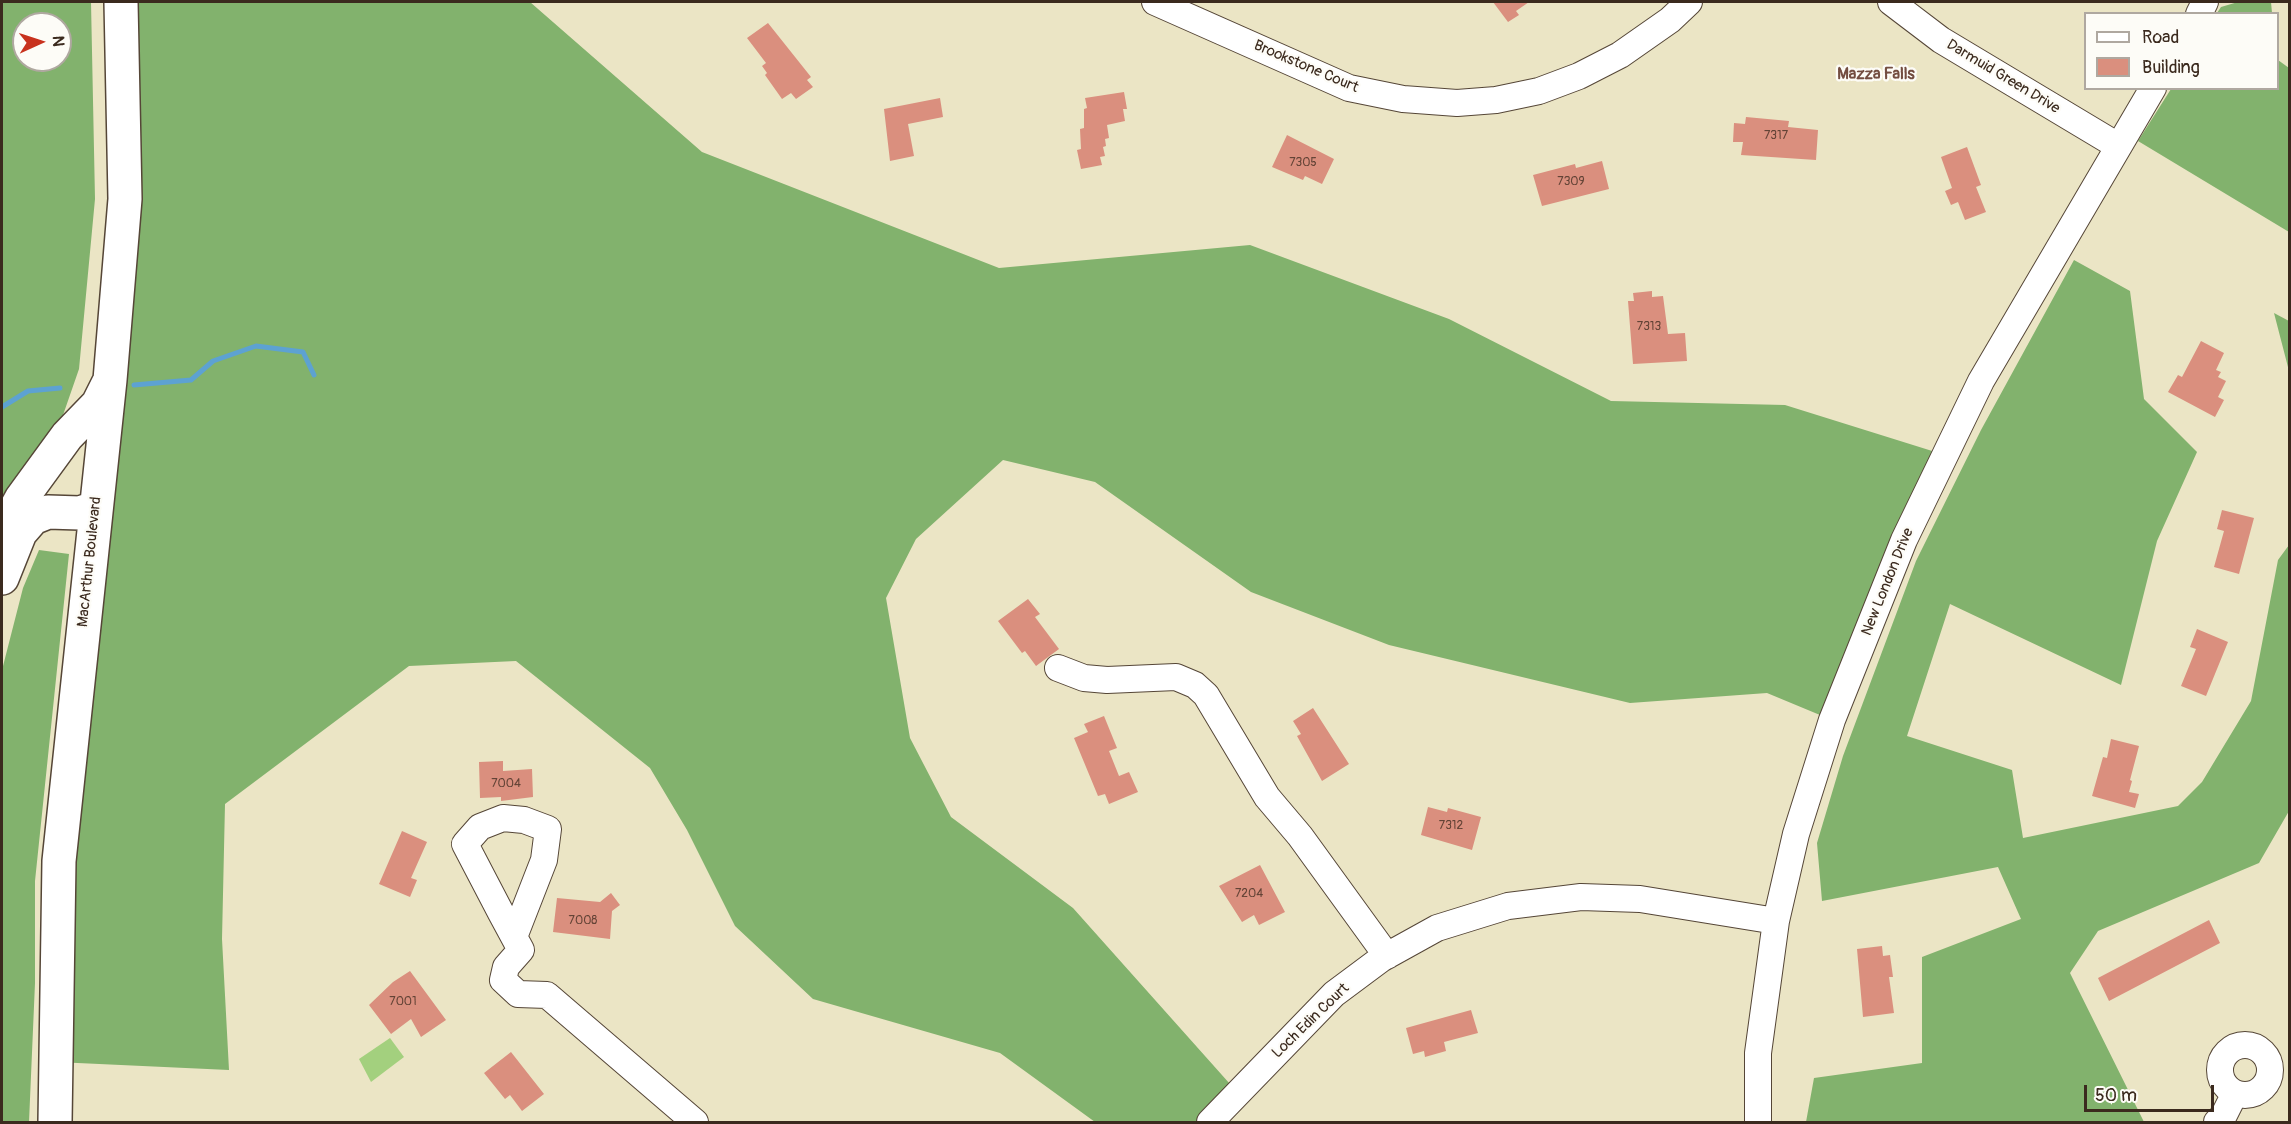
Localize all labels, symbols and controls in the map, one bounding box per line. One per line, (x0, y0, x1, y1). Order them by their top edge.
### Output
north arrow (12, 12, 72, 72)
legend (2084, 12, 2279, 90)
text: Road (2142, 26, 2179, 49)
text: N (48, 35, 68, 47)
street label: Darmuid Green Drive (1943, 36, 2063, 118)
street label: Brookstone Court (1251, 37, 1361, 97)
text: Building (2142, 56, 2200, 79)
district label: Mazza Falls (1837, 65, 1915, 85)
house number: 7317 (1764, 129, 1788, 143)
house number: 7305 (1289, 156, 1317, 170)
house number: 7309 (1557, 175, 1585, 189)
house number: 7313 (1637, 320, 1661, 334)
street label: MacArthur Boulevard (74, 496, 106, 628)
street label: New London Drive (1858, 526, 1918, 638)
house number: 7004 (491, 777, 521, 791)
house number: 7312 (1439, 819, 1463, 833)
house number: 7204 (1235, 887, 1263, 901)
house number: 7008 (569, 914, 597, 928)
street label: Loch Edin Court (1269, 980, 1353, 1062)
house number: 7001 (389, 995, 417, 1009)
scale bar (2087, 1073, 2218, 1111)
text: 50 m (2095, 1084, 2137, 1107)

